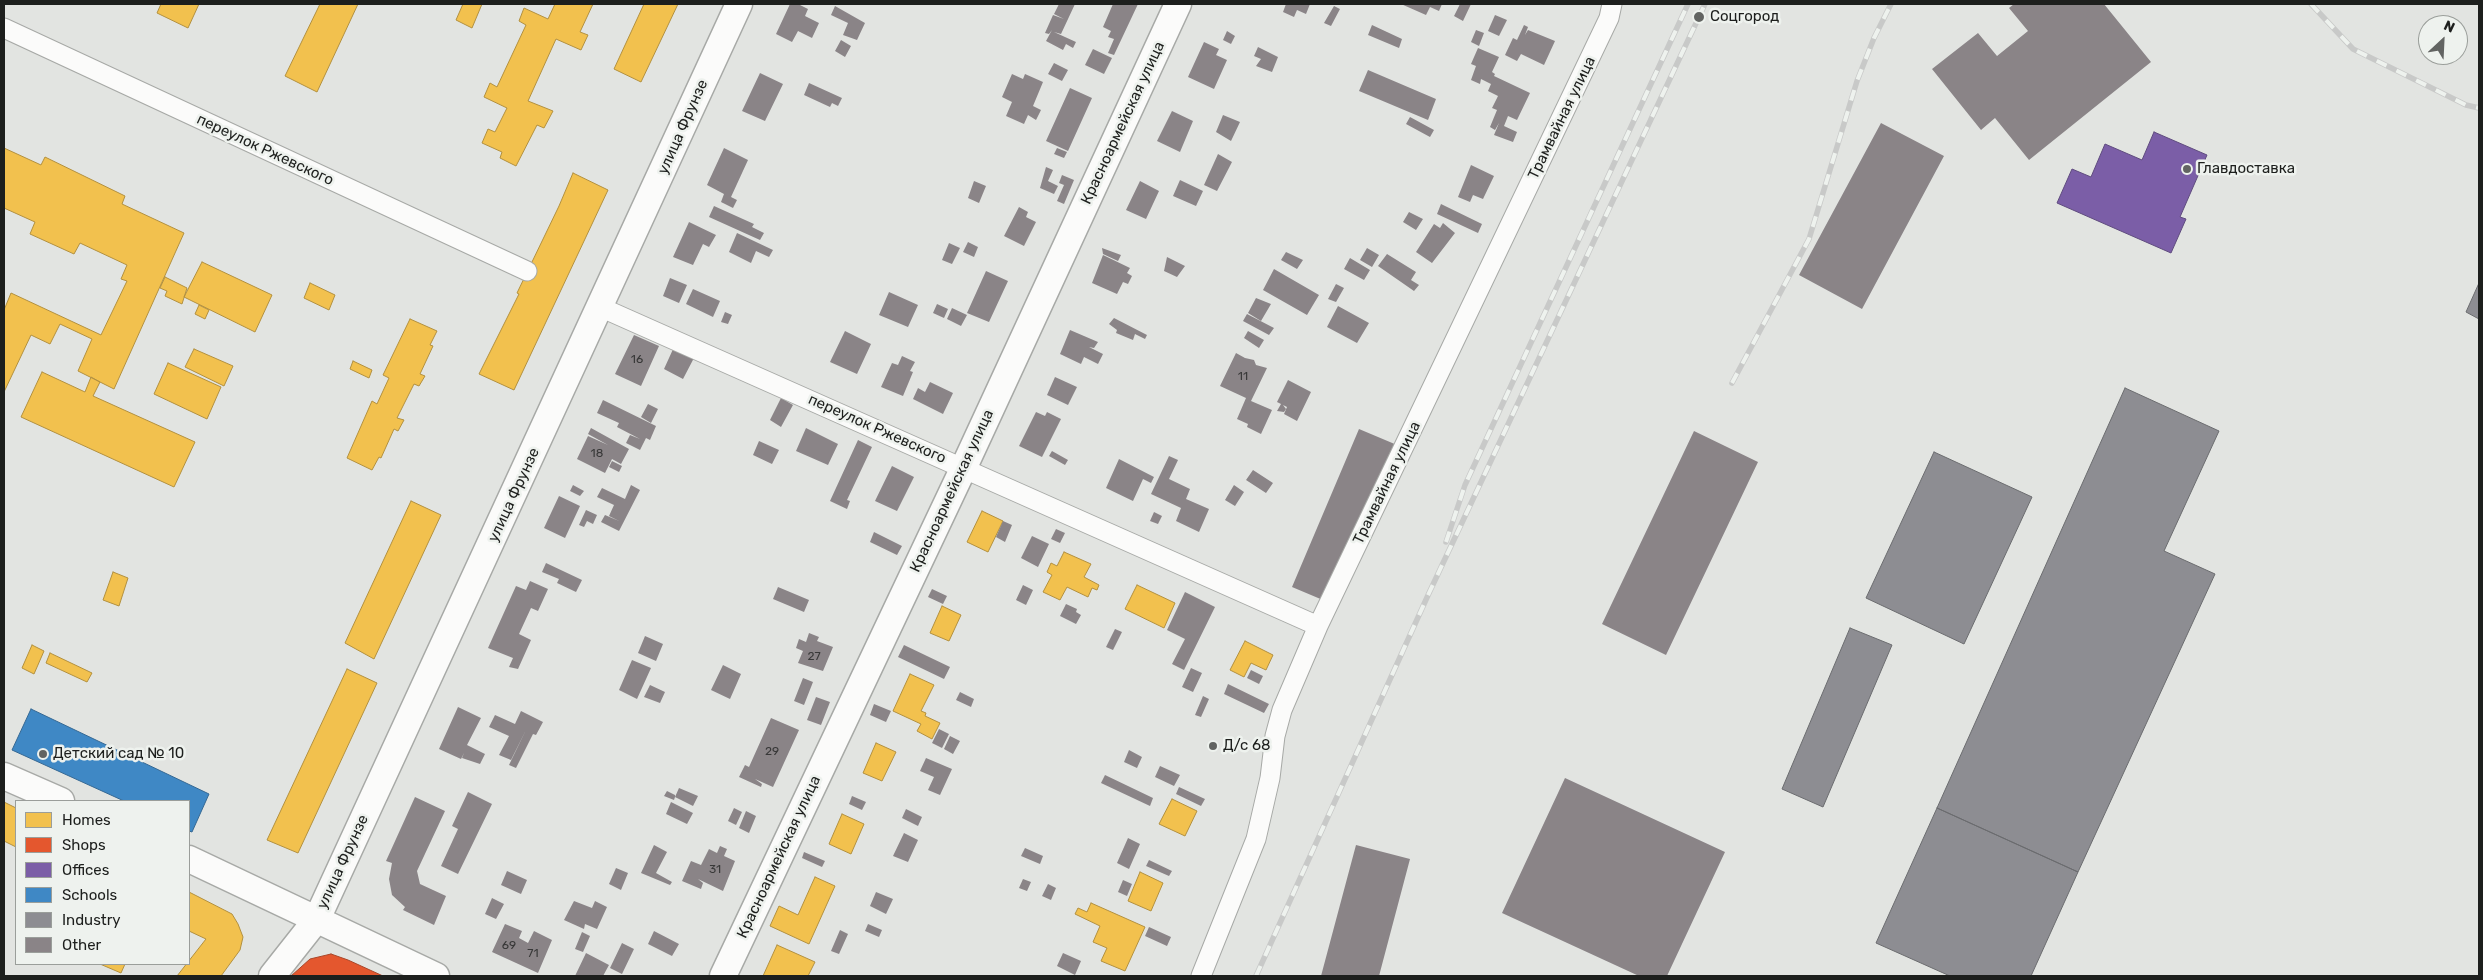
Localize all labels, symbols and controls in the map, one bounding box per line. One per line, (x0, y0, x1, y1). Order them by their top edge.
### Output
place label: Соцгород (1710, 8, 1779, 26)
marker: Соцгород (1692, 10, 1706, 24)
north arrow (2418, 15, 2468, 65)
text: N (2441, 17, 2457, 37)
street label: Красноармейская улица (1077, 39, 1169, 207)
street label: Трамвайная улица (1524, 54, 1600, 182)
street label: улица Фрунзе (654, 77, 712, 177)
street label: переулок Ржевского (194, 110, 336, 190)
place label: Главдоставка (2197, 160, 2295, 178)
marker: Главдоставка (2181, 163, 2193, 175)
house number: 16 (631, 353, 643, 367)
house number: 11 (1238, 370, 1248, 384)
street label: переулок Ржевского (805, 390, 949, 468)
street label: Красноармейская улица (906, 407, 998, 575)
street label: Трамвайная улица (1349, 419, 1425, 547)
street label: улица Фрунзе (484, 445, 544, 545)
house number: 18 (591, 447, 603, 461)
house number: 27 (807, 650, 821, 664)
place label: Д/с 68 (1223, 737, 1271, 755)
marker: Д/с 68 (1207, 740, 1219, 752)
place label: Детский сад № 10 (53, 745, 184, 763)
house number: 29 (765, 745, 779, 759)
marker: Детский сад № 10 (37, 748, 49, 760)
street label: Красноармейская улица (733, 773, 825, 941)
legend (15, 800, 190, 965)
text: Homes (62, 811, 111, 829)
street label: улица Фрунзе (313, 812, 373, 912)
text: Shops (62, 836, 106, 854)
text: Offices (62, 861, 109, 879)
house number: 31 (709, 863, 721, 877)
text: Schools (62, 886, 117, 904)
text: Industry (62, 911, 121, 929)
text: Other (62, 936, 101, 954)
house number: 69 (502, 939, 516, 953)
house number: 71 (527, 947, 539, 961)

